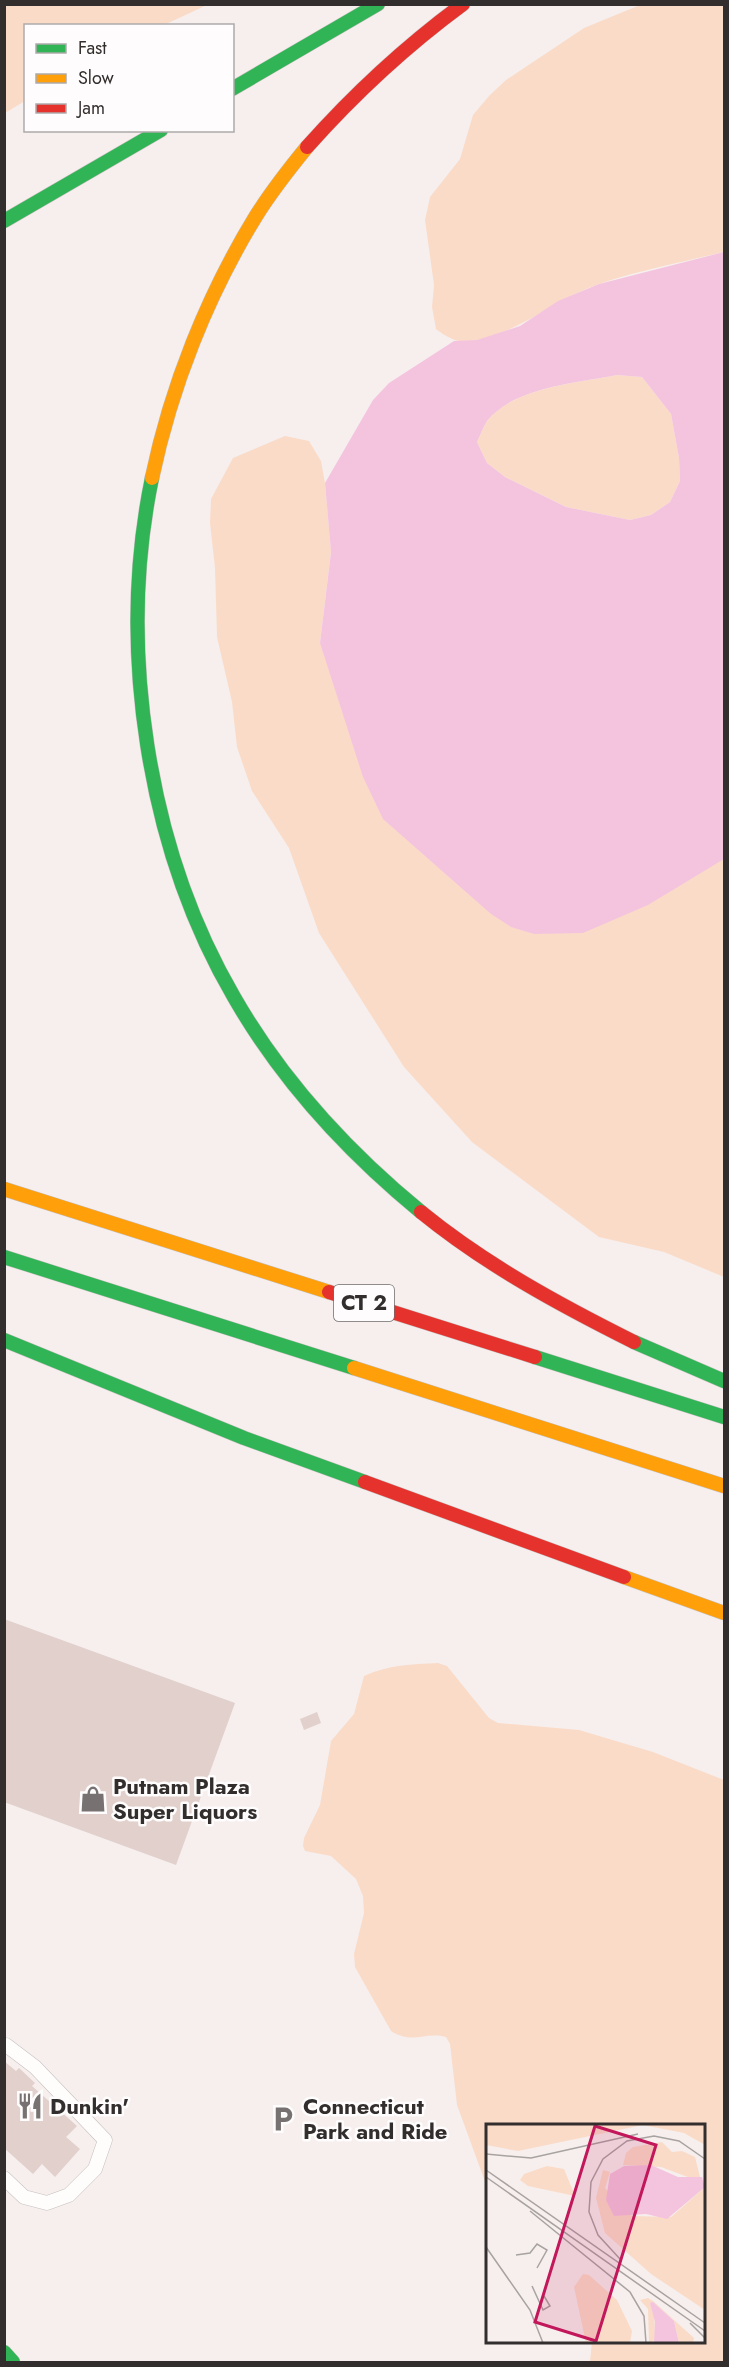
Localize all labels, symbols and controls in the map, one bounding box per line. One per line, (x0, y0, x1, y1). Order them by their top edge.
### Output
legend (24, 24, 234, 132)
text: Fast (78, 35, 107, 61)
text: Slow (78, 65, 115, 91)
text: Jam (76, 95, 105, 121)
road number: CT 2 (334, 1285, 394, 1321)
place label: Putnam Plaza Super Liquors (113, 1770, 257, 1827)
shop icon: Putnam Plaza Super Liquors (78, 1784, 108, 1814)
place label: Dunkin' (50, 2090, 129, 2122)
place label: Connecticut Park and Ride (303, 2090, 447, 2147)
restaurant icon: Dunkin' (15, 2091, 45, 2121)
parking icon: Connecticut Park and Ride (268, 2104, 298, 2134)
inset map (486, 2124, 705, 2343)

